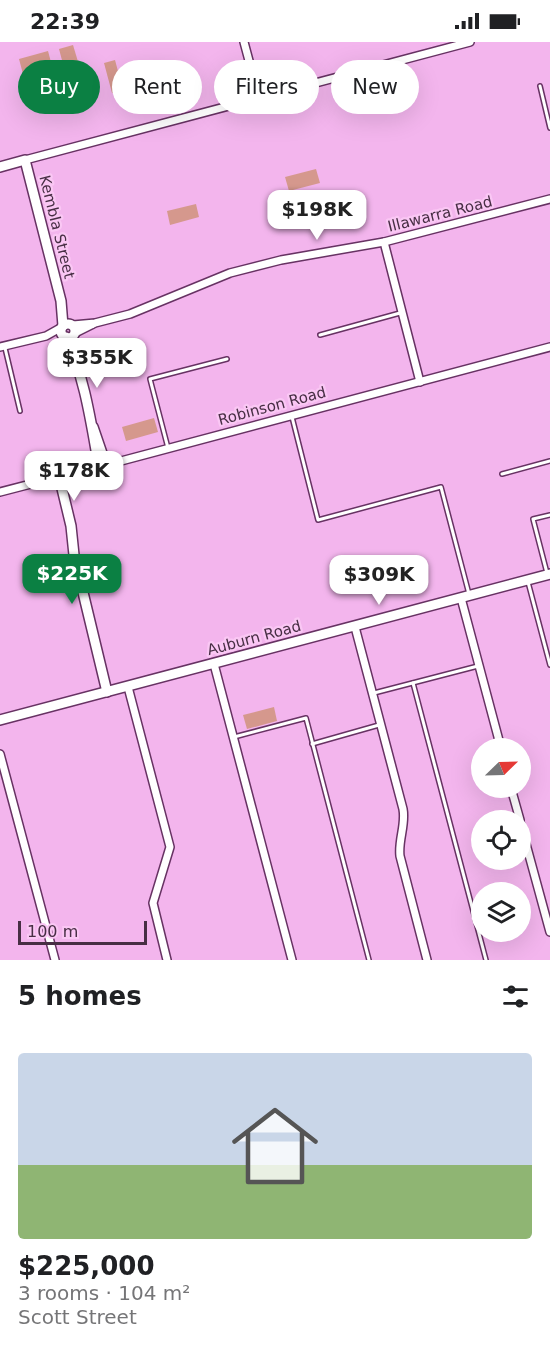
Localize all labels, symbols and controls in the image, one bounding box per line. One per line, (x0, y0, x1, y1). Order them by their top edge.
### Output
text: 22:39 (30, 9, 100, 34)
chip: Buy (18, 60, 100, 114)
chip: Rent (112, 60, 202, 114)
chip: Filters (214, 60, 319, 114)
chip: New (331, 60, 419, 114)
street label: Kembla Street (35, 173, 79, 281)
pin: $198K (275, 190, 359, 241)
street label: Illawarra Road (386, 192, 494, 236)
text: $198K (281, 197, 353, 221)
pin: $355K (55, 338, 139, 389)
text: $355K (61, 345, 133, 369)
street label: Robinson Road (216, 383, 328, 429)
pin: $178K (32, 451, 116, 502)
text: $178K (38, 458, 110, 482)
pin: $225K (30, 554, 114, 605)
pin: $309K (337, 555, 421, 606)
text: $225K (36, 561, 108, 585)
text: $309K (343, 562, 415, 586)
street label: Auburn Road (205, 617, 303, 659)
north arrow (471, 738, 531, 798)
map controls (471, 738, 531, 942)
button: locate (471, 810, 531, 870)
button: layers (471, 882, 531, 942)
scale bar (18, 918, 147, 946)
text: 100 m (27, 922, 78, 941)
icon: filters (499, 980, 532, 1013)
text: 5 homes (18, 981, 142, 1011)
icon: home (221, 1092, 329, 1200)
text: $225,000 (18, 1251, 155, 1281)
text: 3 rooms · 104 m² (18, 1281, 190, 1305)
text: Scott Street (18, 1305, 137, 1329)

